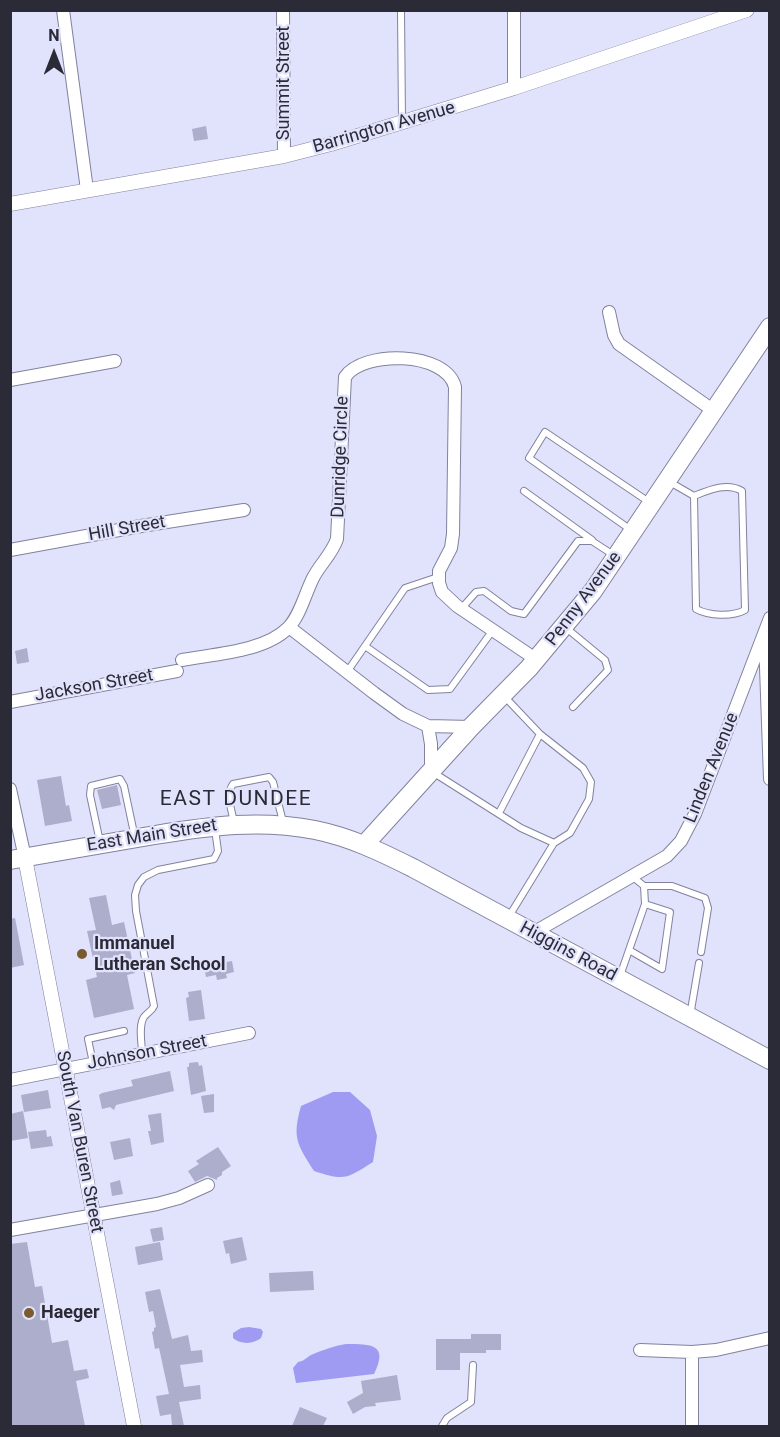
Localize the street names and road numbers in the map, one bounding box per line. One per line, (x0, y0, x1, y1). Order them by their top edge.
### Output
street label: Summit Street (273, 26, 295, 140)
street label: Barrington Avenue (310, 97, 458, 159)
street label: Dunridge Circle (328, 396, 354, 518)
street label: Hill Street (87, 512, 167, 546)
street label: Penny Avenue (542, 548, 626, 650)
street label: Jackson Street (33, 665, 155, 707)
street label: Linden Avenue (680, 710, 744, 826)
street label: East Main Street (85, 815, 219, 857)
street label: Higgins Road (516, 917, 620, 987)
street label: Johnson Street (85, 1031, 209, 1075)
street label: South Van Buren Street (51, 1049, 107, 1235)

